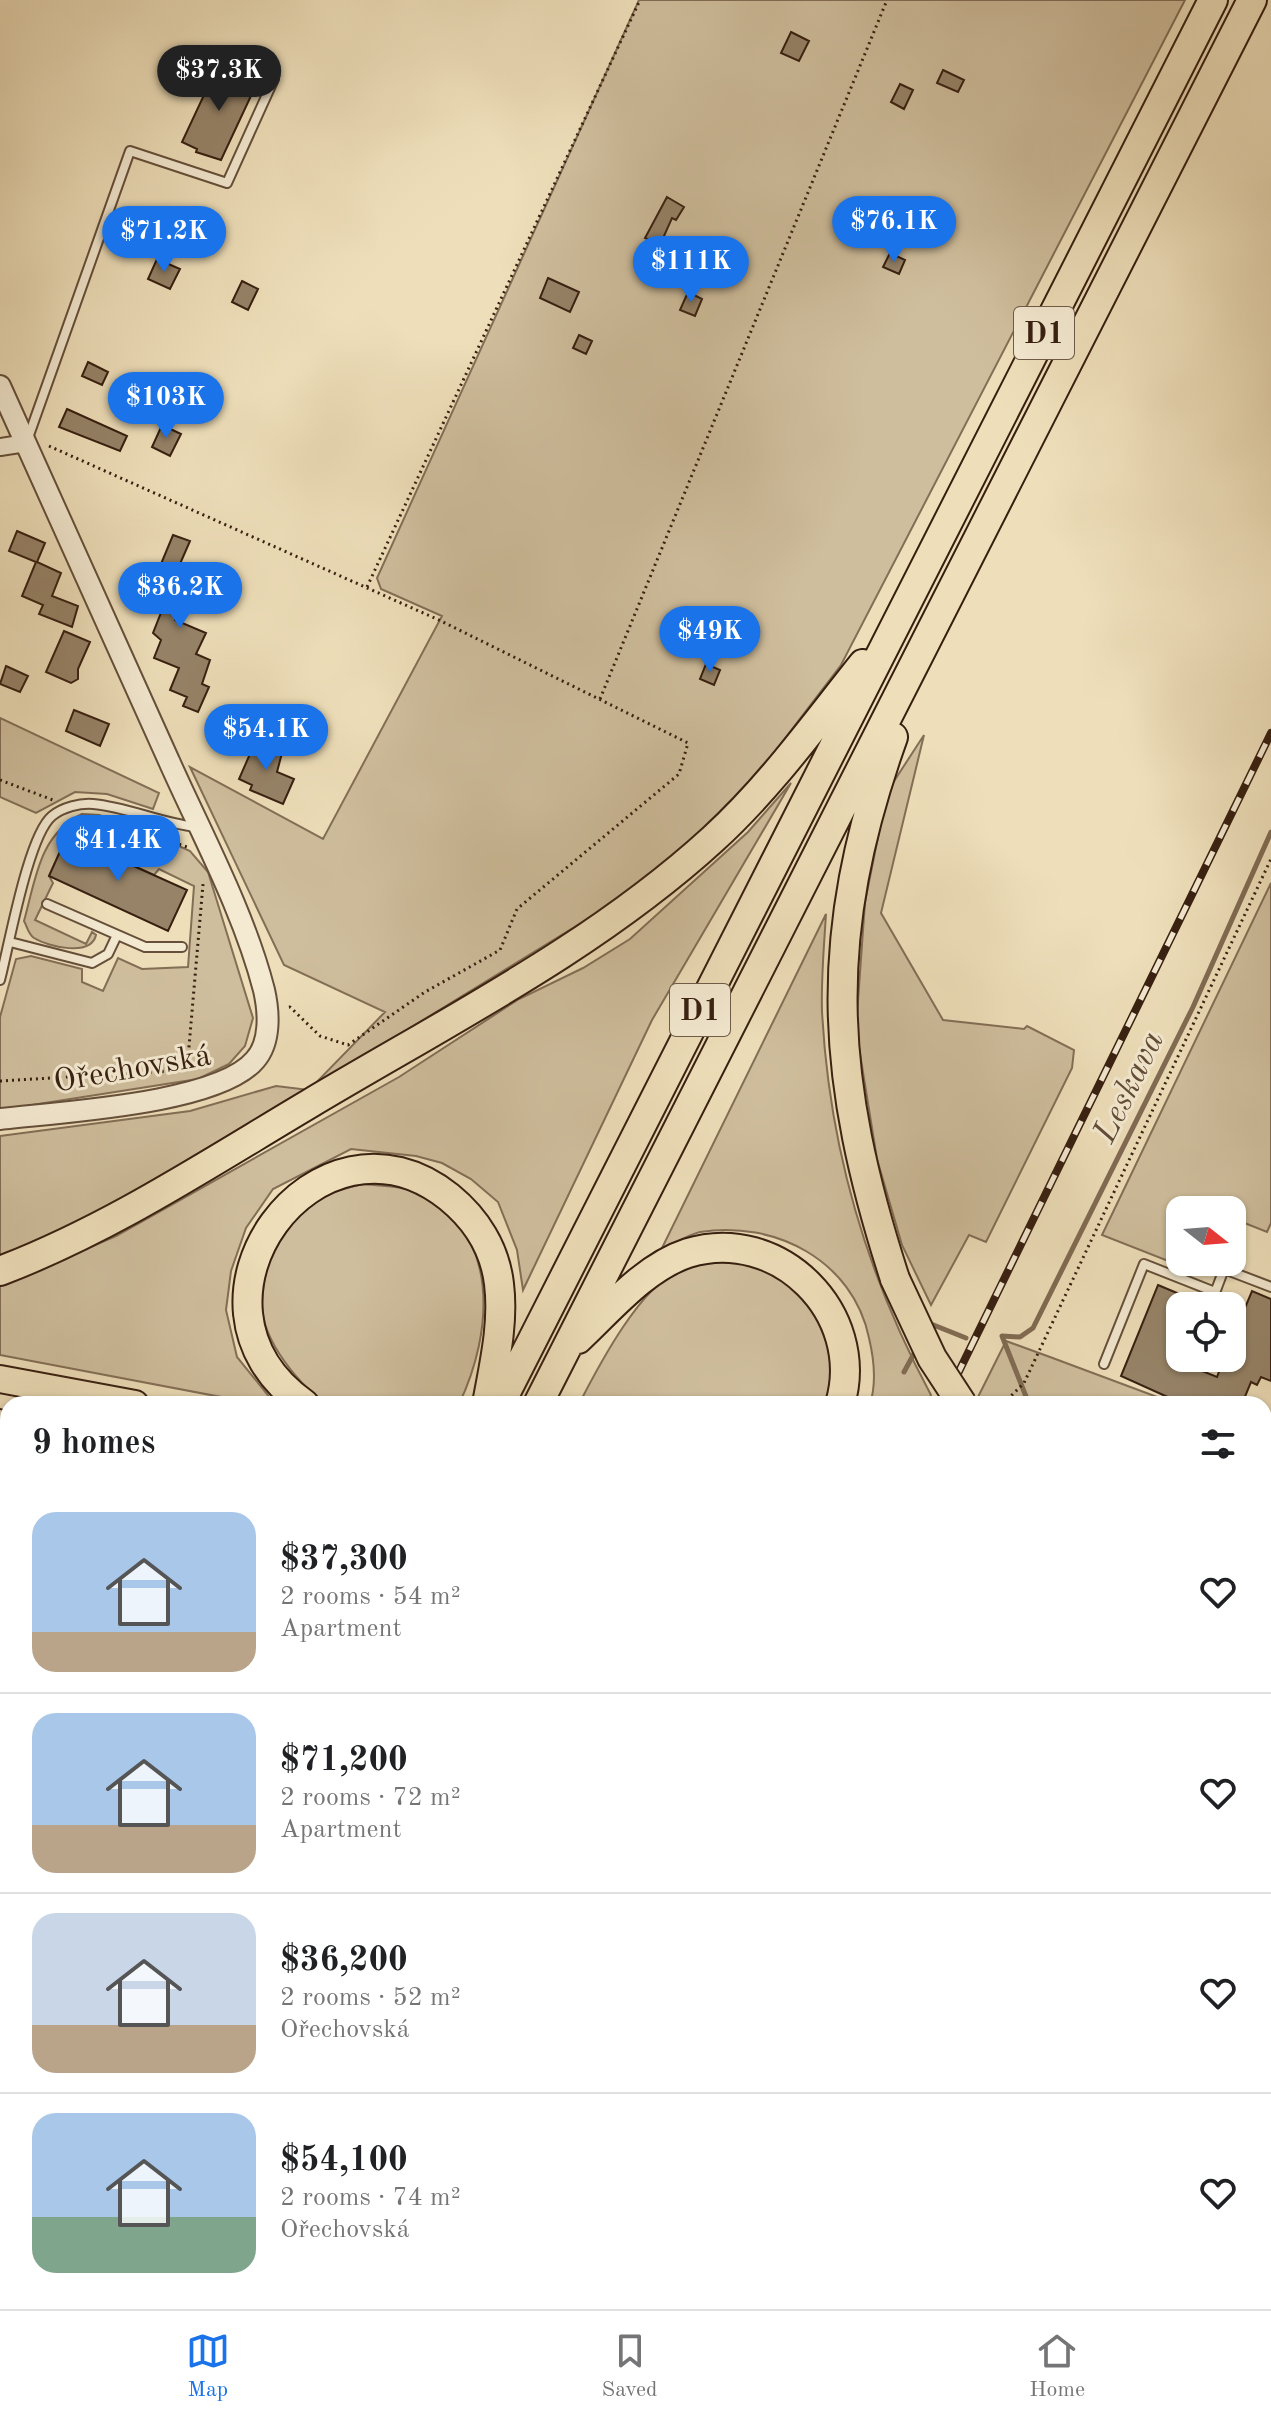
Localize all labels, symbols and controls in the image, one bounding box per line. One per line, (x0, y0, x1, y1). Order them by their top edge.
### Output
pin: $37.3K (154, 45, 284, 113)
text: $37.3K (175, 58, 263, 84)
pin: $76.1K (829, 196, 959, 264)
pin: $71.2K (99, 206, 229, 274)
text: $76.1K (850, 209, 938, 235)
text: $71.2K (120, 219, 208, 245)
pin: $111K (635, 236, 747, 304)
text: $111K (651, 249, 731, 275)
road number: D1 (1014, 307, 1074, 359)
pin: $103K (110, 372, 222, 440)
text: $103K (126, 385, 206, 411)
pin: $36.2K (115, 562, 245, 630)
text: $36.2K (136, 575, 224, 601)
pin: $49K (663, 606, 757, 674)
text: $49K (677, 619, 743, 645)
pin: $54.1K (201, 704, 331, 772)
text: $54.1K (222, 717, 310, 743)
pin: $41.4K (53, 815, 183, 883)
text: $41.4K (74, 828, 162, 854)
road number: D1 (670, 984, 730, 1036)
water label: Leskava (1088, 1026, 1171, 1149)
street label: Ořechovská (51, 1040, 214, 1100)
north arrow (1166, 1196, 1246, 1276)
map controls (1166, 1196, 1246, 1372)
button: locate (1166, 1292, 1246, 1372)
icon: filters (1196, 1422, 1240, 1466)
text: 9 homes (32, 1427, 155, 1461)
text: $37,300 (280, 1543, 408, 1577)
icon: home (96, 1544, 192, 1640)
icon: heart (1196, 1570, 1240, 1614)
text: 2 rooms · 54 m² (280, 1584, 461, 1610)
text: Apartment (280, 1616, 402, 1642)
text: $71,200 (280, 1744, 408, 1778)
icon: home (96, 1745, 192, 1841)
icon: heart (1196, 1771, 1240, 1815)
text: 2 rooms · 72 m² (280, 1785, 461, 1811)
text: Apartment (280, 1817, 402, 1843)
text: $36,200 (280, 1944, 408, 1978)
icon: home (96, 1945, 192, 2041)
icon: heart (1196, 1971, 1240, 2015)
text: 2 rooms · 52 m² (280, 1985, 461, 2011)
text: Ořechovská (280, 2017, 410, 2043)
text: $54,100 (280, 2144, 408, 2178)
icon: home (96, 2145, 192, 2241)
icon: heart (1196, 2171, 1240, 2215)
text: 2 rooms · 74 m² (280, 2185, 461, 2211)
text: Ořechovská (280, 2217, 410, 2243)
tab: Map (186, 2329, 230, 2404)
tab: Saved (602, 2329, 658, 2404)
tab: Home (1029, 2329, 1085, 2404)

